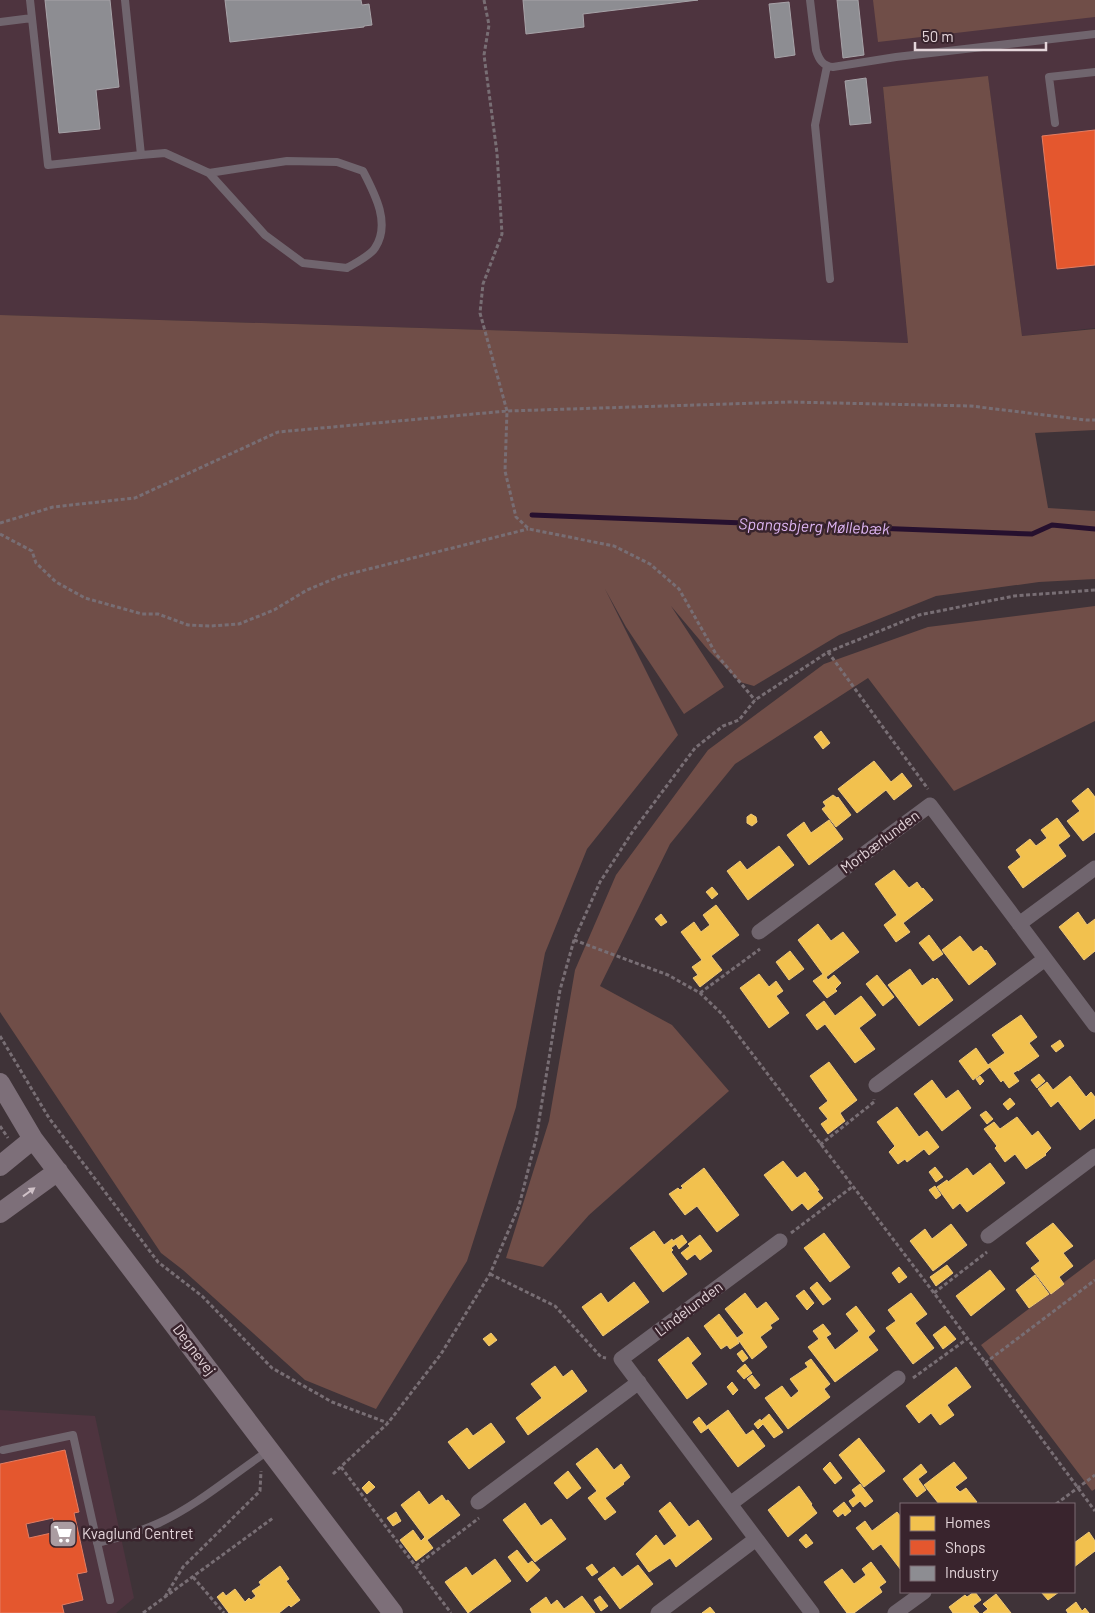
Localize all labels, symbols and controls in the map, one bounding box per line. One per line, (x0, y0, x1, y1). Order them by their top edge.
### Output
scale bar (915, 20, 1046, 52)
text: 50 m (922, 27, 954, 45)
water label: Spangsbjerg Møllebæk (738, 513, 890, 538)
street label: Morbærlunden (836, 806, 922, 877)
one-way arrow (22, 1187, 36, 1197)
street label: Lindelunden (651, 1277, 726, 1340)
street label: Degnevej (170, 1320, 220, 1379)
legend (900, 1503, 1075, 1593)
text: Homes (945, 1513, 990, 1531)
supermarket icon: Kvaglund Centret (48, 1519, 78, 1549)
place label: Kvaglund Centret (82, 1524, 194, 1542)
text: Shops (945, 1538, 985, 1556)
text: Industry (945, 1563, 999, 1581)

